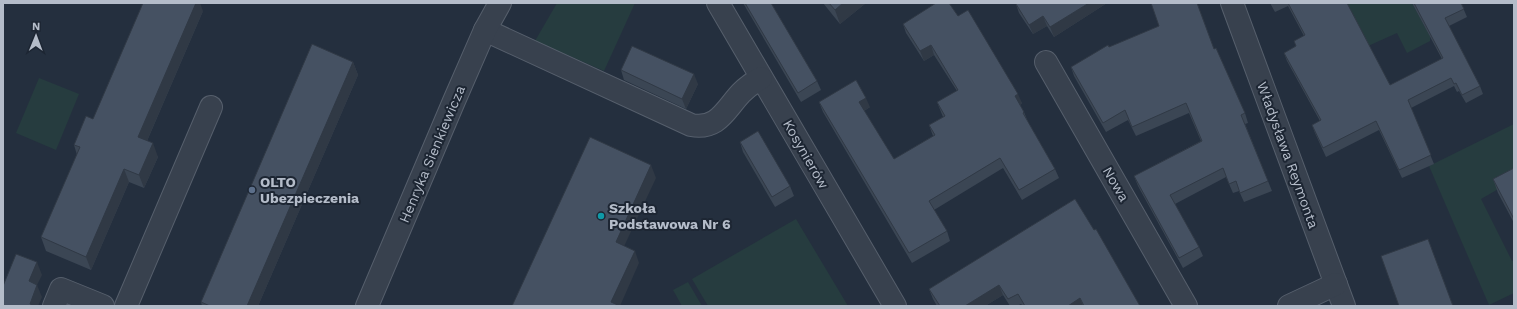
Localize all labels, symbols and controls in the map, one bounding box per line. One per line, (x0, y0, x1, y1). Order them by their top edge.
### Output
north arrow (16, 16, 56, 56)
text: N (32, 20, 40, 33)
street label: Władysława Reymonta (1254, 80, 1322, 230)
street label: Henryka Sienkiewicza (396, 83, 468, 225)
street label: Kosynierów (780, 117, 832, 192)
street label: Nowa (1100, 164, 1132, 204)
place label: OLTO Ubezpieczenia (260, 174, 360, 206)
marker: OLTO Ubezpieczenia (247, 185, 257, 195)
place label: Szkoła Podstawowa Nr 6 (609, 200, 731, 232)
marker: Szkoła Podstawowa Nr 6 (596, 211, 606, 221)

